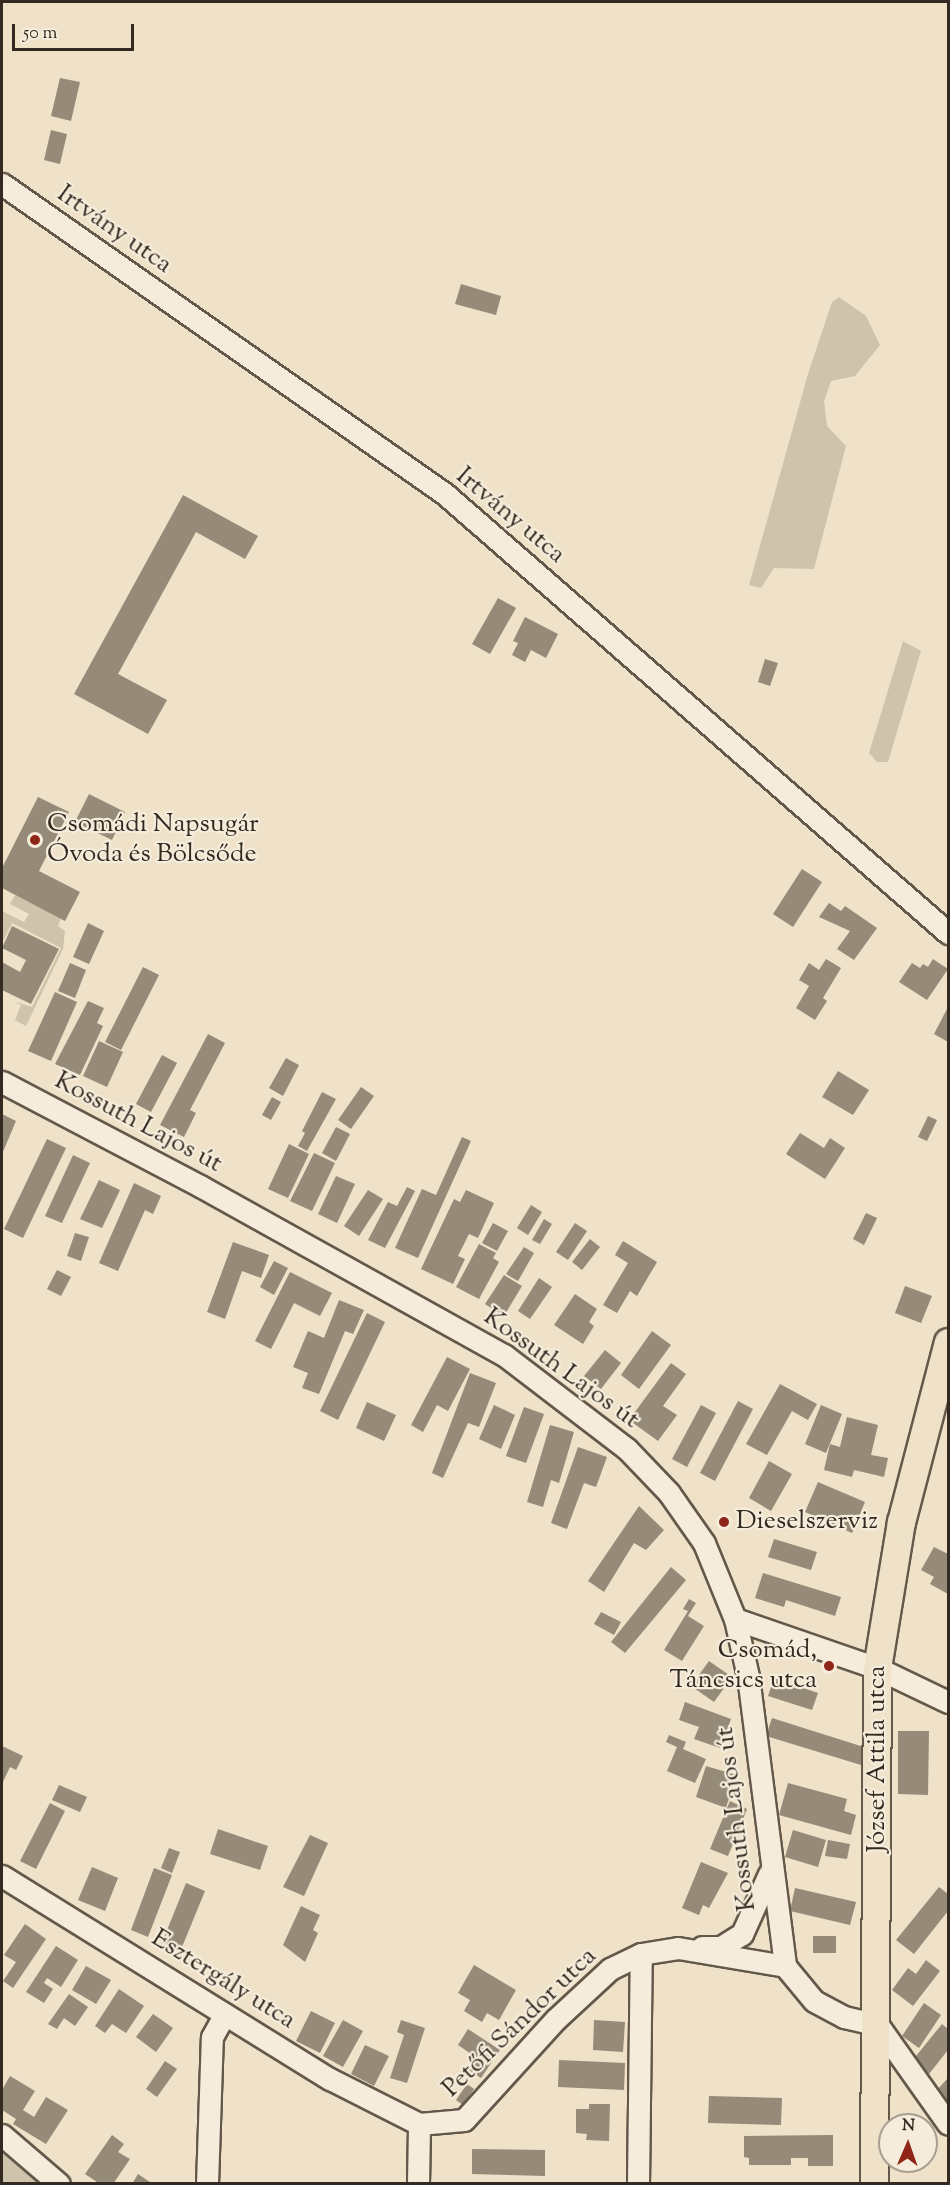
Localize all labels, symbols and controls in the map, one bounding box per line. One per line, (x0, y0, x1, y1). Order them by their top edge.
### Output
scale bar (15, 12, 136, 50)
text: 50 m (23, 21, 57, 47)
street label: Irtvány utca (50, 179, 178, 281)
street label: Irtvány utca (449, 461, 571, 571)
place label: Csomádi Napsugár Óvoda és Bölcsőde (47, 809, 259, 870)
marker: Csomádi Napsugár Óvoda és Bölcsőde (28, 833, 42, 847)
street label: Kossuth Lajos út (49, 1066, 227, 1180)
street label: Kossuth Lajos út (477, 1302, 645, 1436)
place label: Dieselszerviz (736, 1506, 878, 1538)
marker: Dieselszerviz (717, 1515, 731, 1529)
place label: Csomád, Táncsics utca (670, 1635, 817, 1696)
marker: Csomád, Táncsics utca (822, 1659, 836, 1673)
street label: József Attila utca (862, 1666, 894, 1852)
street label: Kossuth Lajos út (710, 1725, 764, 1913)
street label: Esztergály utca (145, 1923, 301, 2037)
street label: Petőfi Sándor utca (436, 1941, 604, 2105)
north arrow (878, 2113, 938, 2173)
text: N (902, 2115, 915, 2138)

